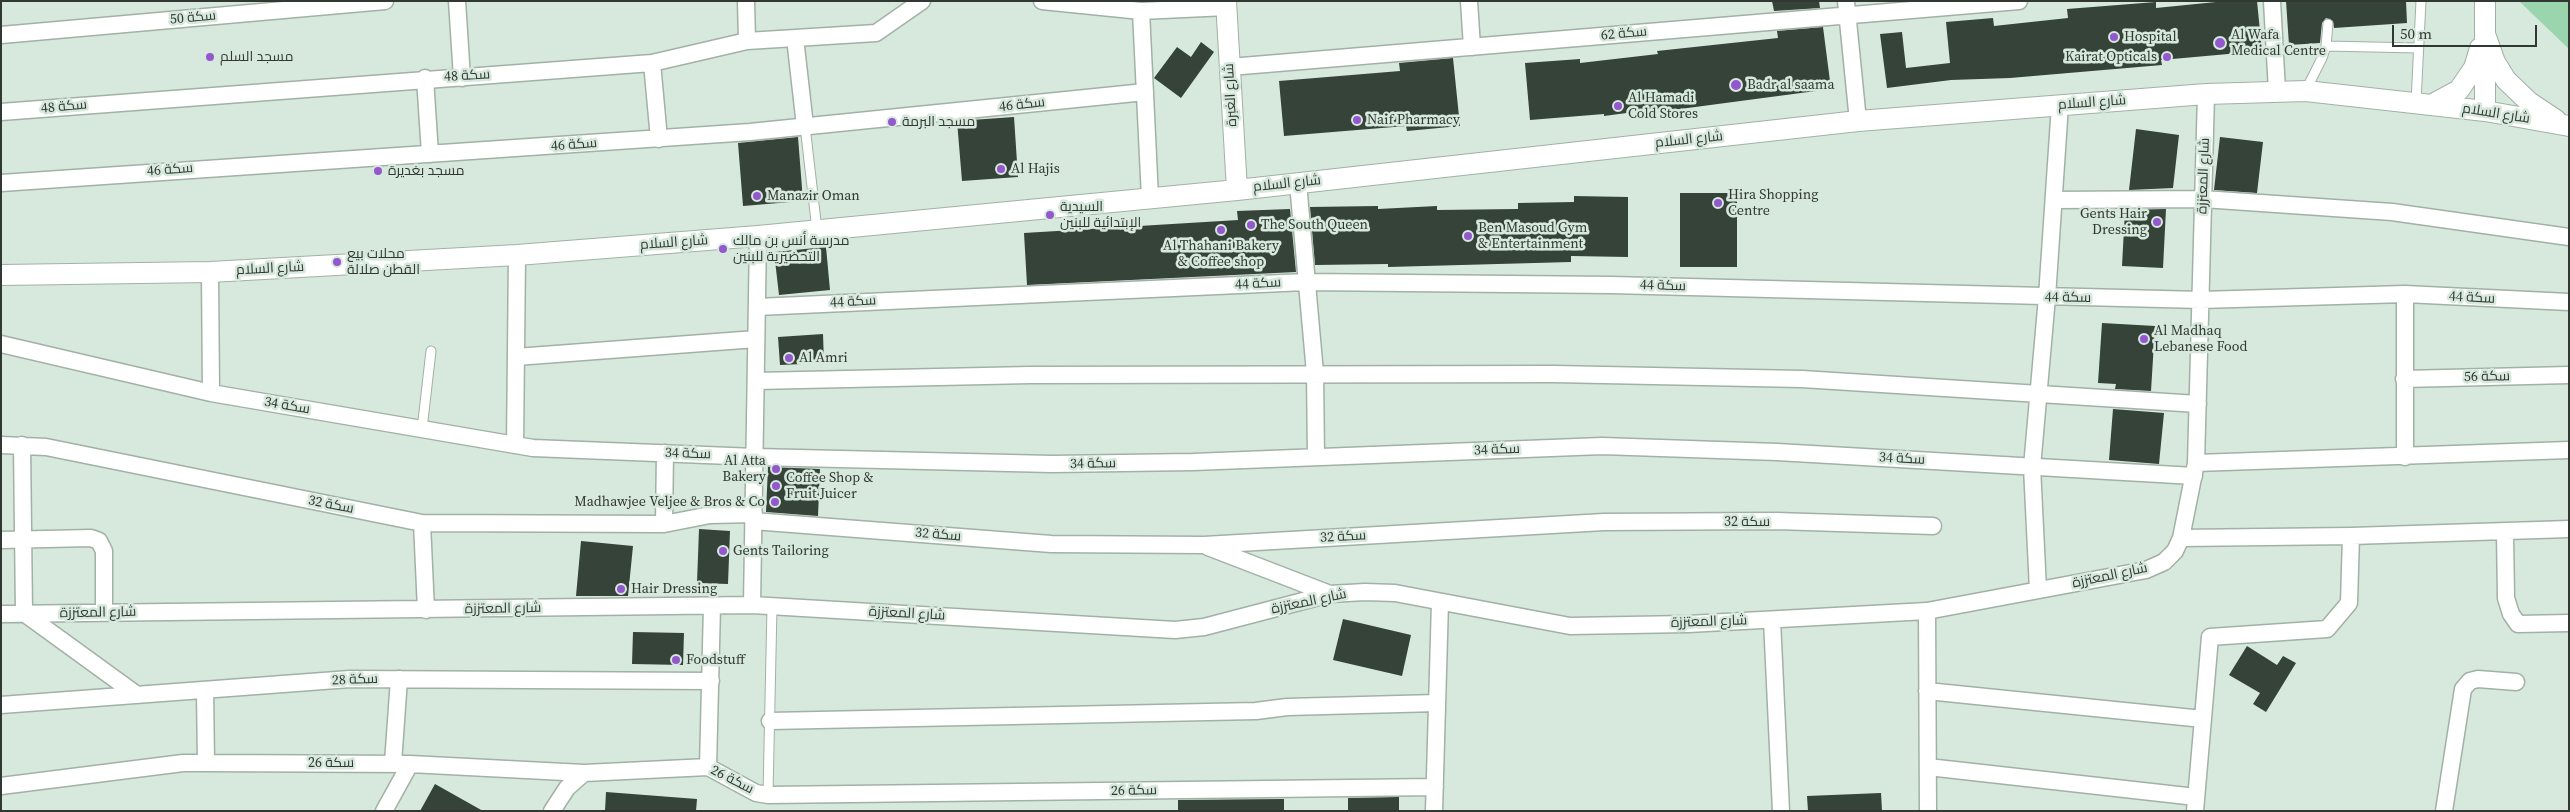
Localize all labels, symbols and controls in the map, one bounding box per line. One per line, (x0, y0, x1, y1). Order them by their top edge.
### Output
street label: سكة 50 (169, 8, 217, 28)
scale bar (2395, 15, 2540, 47)
text: 50 m (2400, 23, 2432, 44)
street label: سكة 62 (1600, 24, 1648, 44)
place label: Al Wafa Medical Centre (2231, 27, 2326, 59)
place label: Hospital (2124, 29, 2177, 45)
marker: Hospital (2108, 31, 2120, 43)
marker: Al Wafa Medical Centre (2213, 36, 2227, 50)
place label: مسجد السلم (220, 49, 293, 65)
place label: Kairat Opticals (2065, 49, 2157, 65)
marker: مسجد السلم (204, 51, 216, 63)
marker: Kairat Opticals (2161, 51, 2173, 63)
street label: شارع الغبرة (1221, 63, 1241, 127)
street label: سكة 48 (444, 66, 490, 86)
place label: Badr al saama (1747, 77, 1835, 93)
marker: Badr al saama (1729, 78, 1743, 92)
place label: Al Hamadi Cold Stores (1628, 90, 1698, 122)
street label: شارع السلام (2057, 92, 2127, 114)
street label: سكة 46 (998, 94, 1046, 116)
street label: سكة 48 (40, 97, 88, 117)
marker: Al Hamadi Cold Stores (1612, 100, 1624, 112)
street label: شارع السلام (2461, 100, 2531, 128)
place label: Naif Pharmacy (1367, 112, 1460, 128)
place label: مسجد البرمة (902, 114, 975, 130)
marker: Naif Pharmacy (1351, 114, 1363, 126)
marker: مسجد البرمة (886, 116, 898, 128)
street label: شارع السلام (1654, 128, 1724, 152)
street label: سكة 46 (550, 135, 598, 155)
street label: شارع المعتززة (2194, 137, 2214, 215)
street label: سكة 46 (146, 160, 194, 180)
place label: Al Hajis (1011, 161, 1060, 177)
place label: مسجد بغديرة (388, 163, 464, 179)
marker: Al Hajis (995, 163, 1007, 175)
marker: مسجد بغديرة (372, 165, 384, 177)
street label: شارع السلام (1252, 172, 1322, 196)
place label: Hira Shopping Centre (1728, 187, 1818, 220)
place label: Manazir Oman (767, 188, 860, 204)
marker: Manazir Oman (751, 190, 763, 202)
marker: Hira Shopping Centre (1712, 197, 1724, 209)
place label: السيدية الإبتدائية للبنين (1060, 199, 1141, 232)
place label: Gents Hair Dressing (2080, 206, 2147, 238)
marker: السيدية الإبتدائية للبنين (1044, 209, 1056, 221)
marker: Gents Hair Dressing (2151, 216, 2163, 228)
place label: The South Queen (1261, 217, 1368, 233)
marker: The South Queen (1245, 219, 1257, 231)
place label: Ben Masoud Gym & Entertainment (1478, 220, 1587, 252)
marker: Al Thahani Bakery & Coffee shop (1215, 224, 1227, 236)
marker: Ben Masoud Gym & Entertainment (1462, 230, 1474, 242)
street label: شارع السلام (639, 232, 709, 254)
place label: مدرسة أنس بن مالك التحضيرية للبنين (733, 233, 850, 266)
place label: Al Thahani Bakery & Coffee shop (1163, 238, 1279, 270)
marker: مدرسة أنس بن مالك التحضيرية للبنين (717, 243, 729, 255)
place label: محلات بيع القطن صلالة (347, 246, 420, 278)
marker: محلات بيع القطن صلالة (331, 256, 343, 268)
street label: شارع السلام (236, 259, 304, 279)
street label: سكة 44 (1235, 274, 1281, 294)
street label: سكة 44 (1640, 277, 1686, 295)
street label: سكة 44 (2449, 288, 2495, 308)
street label: سكة 44 (2045, 289, 2091, 307)
street label: سكة 44 (830, 292, 876, 312)
place label: Al Madhaq Lebanese Food (2154, 323, 2247, 356)
marker: Al Madhaq Lebanese Food (2138, 333, 2150, 345)
place label: Al Amri (799, 350, 848, 366)
marker: Al Amri (783, 352, 795, 364)
street label: سكة 56 (2464, 368, 2510, 386)
street label: سكة 34 (263, 394, 311, 418)
street label: سكة 34 (1474, 441, 1520, 459)
street label: سكة 34 (665, 445, 711, 463)
street label: سكة 34 (1879, 449, 1925, 469)
place label: Al Atta Bakery (722, 453, 766, 486)
street label: سكة 34 (1070, 455, 1116, 473)
marker: Al Atta Bakery (770, 463, 782, 475)
place label: Coffee Shop & Fruit Juicer (786, 470, 874, 502)
marker: Coffee Shop & Fruit Juicer (770, 480, 782, 492)
street label: سكة 32 (307, 492, 355, 518)
place label: Madhawjee Veljee & Bros & Co (574, 494, 765, 510)
marker: Madhawjee Veljee & Bros & Co (769, 496, 781, 508)
street label: سكة 32 (1724, 514, 1770, 530)
street label: سكة 32 (914, 525, 962, 545)
street label: سكة 32 (1320, 527, 1366, 547)
place label: Gents Tailoring (733, 543, 829, 559)
marker: Gents Tailoring (717, 545, 729, 557)
street label: شارع المعتززة (2071, 560, 2149, 592)
place label: Hair Dressing (631, 581, 717, 597)
marker: Hair Dressing (615, 583, 627, 595)
street label: شارع المعتززة (1270, 586, 1348, 618)
street label: شارع المعتززة (465, 600, 541, 618)
street label: شارع المعتززة (60, 604, 136, 622)
street label: شارع المعتززة (868, 604, 946, 624)
street label: شارع المعتززة (1670, 612, 1748, 632)
place label: Foodstuff (686, 652, 745, 668)
marker: Foodstuff (670, 654, 682, 666)
street label: سكة 28 (332, 671, 378, 689)
street label: سكة 26 (308, 755, 354, 771)
street label: سكة 26 (708, 762, 756, 798)
street label: سكة 26 (1111, 782, 1157, 800)

